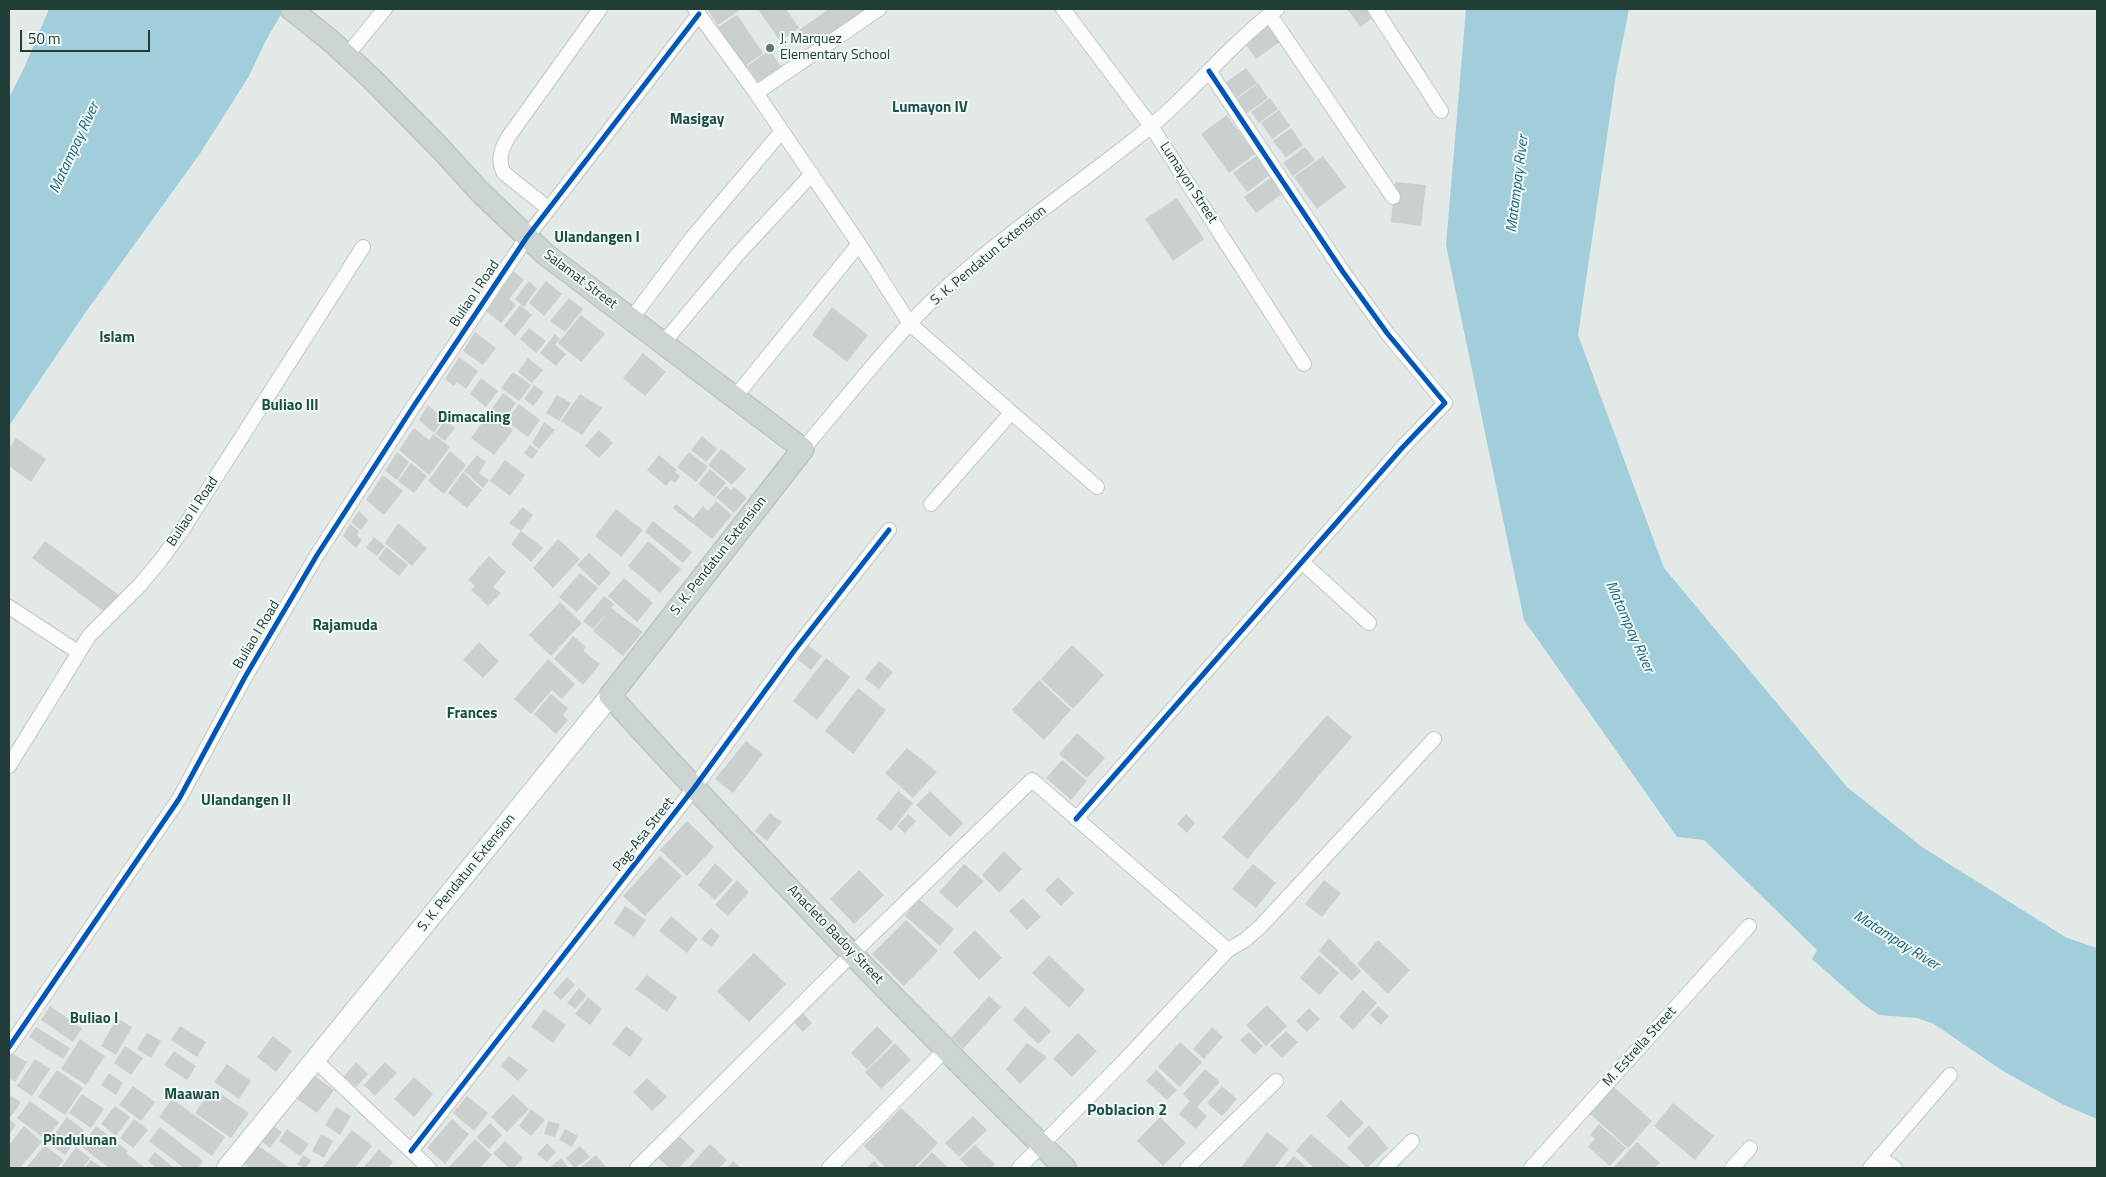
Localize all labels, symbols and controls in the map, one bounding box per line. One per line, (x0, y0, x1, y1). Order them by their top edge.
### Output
scale bar (22, 20, 152, 52)
text: 50 m (28, 27, 61, 50)
place label: J. Marquez Elementary School (780, 32, 890, 64)
marker: J. Marquez Elementary School (764, 42, 776, 54)
district label: Lumayon IV (892, 99, 968, 117)
water label: Matampay River (46, 100, 104, 196)
district label: Masigay (670, 111, 724, 129)
water label: Matampay River (1503, 134, 1533, 234)
street label: Lumayon Street (1156, 139, 1220, 227)
street label: S. K. Pendatun Extension (928, 203, 1050, 309)
district label: Ulandangen I (554, 229, 640, 247)
street label: Salamat Street (540, 247, 620, 313)
street label: Buliao I Road (447, 258, 503, 330)
district label: Islam (99, 329, 135, 347)
district label: Buliao III (261, 397, 319, 415)
district label: Dimacaling (438, 409, 510, 427)
street label: Buliao II Road (164, 474, 222, 550)
street label: S. K. Pendatun Extension (667, 493, 771, 619)
water label: Matampay River (1601, 579, 1657, 675)
street label: Buliao I Road (230, 598, 284, 672)
district label: Rajamuda (312, 617, 378, 635)
district label: Frances (447, 705, 497, 723)
district label: Ulandangen II (201, 792, 291, 810)
street label: Pag-Asa Street (610, 795, 678, 875)
street label: S. K. Pendatun Extension (415, 811, 519, 935)
street label: Anacleto Badoy Street (784, 882, 886, 988)
water label: Matampay River (1850, 907, 1942, 975)
street label: M. Estrella Street (1600, 1004, 1680, 1090)
district label: Buliao I (70, 1010, 118, 1028)
district label: Maawan (164, 1086, 220, 1104)
district label: Poblacion 2 (1087, 1101, 1167, 1121)
district label: Pindulunan (43, 1132, 117, 1150)

